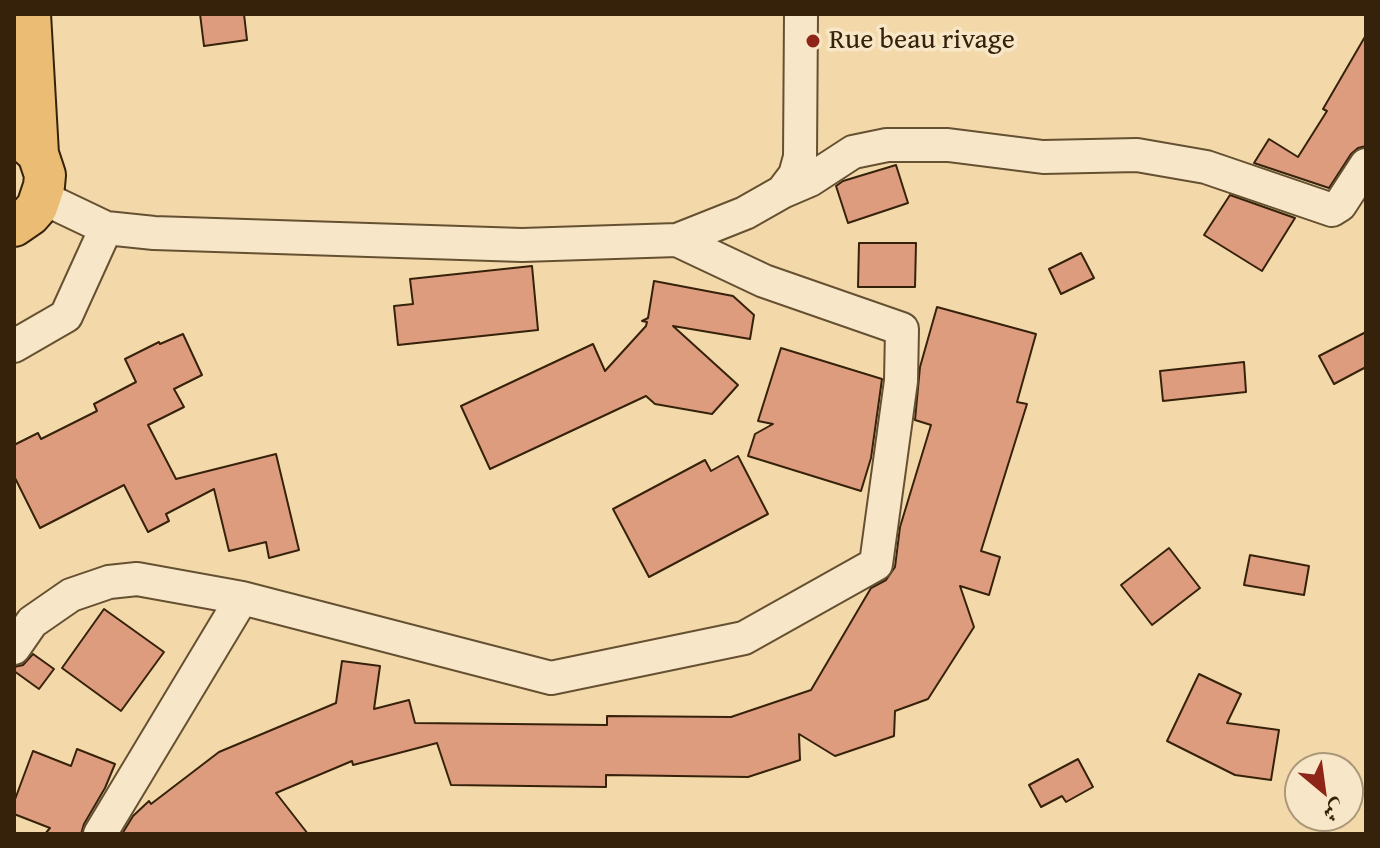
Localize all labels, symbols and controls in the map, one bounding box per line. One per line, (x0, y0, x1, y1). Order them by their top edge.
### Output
place label: Rue beau rivage (829, 24, 1015, 58)
marker: Rue beau rivage (804, 32, 822, 50)
north arrow (1284, 752, 1364, 832)
text: ش (1317, 792, 1352, 831)

